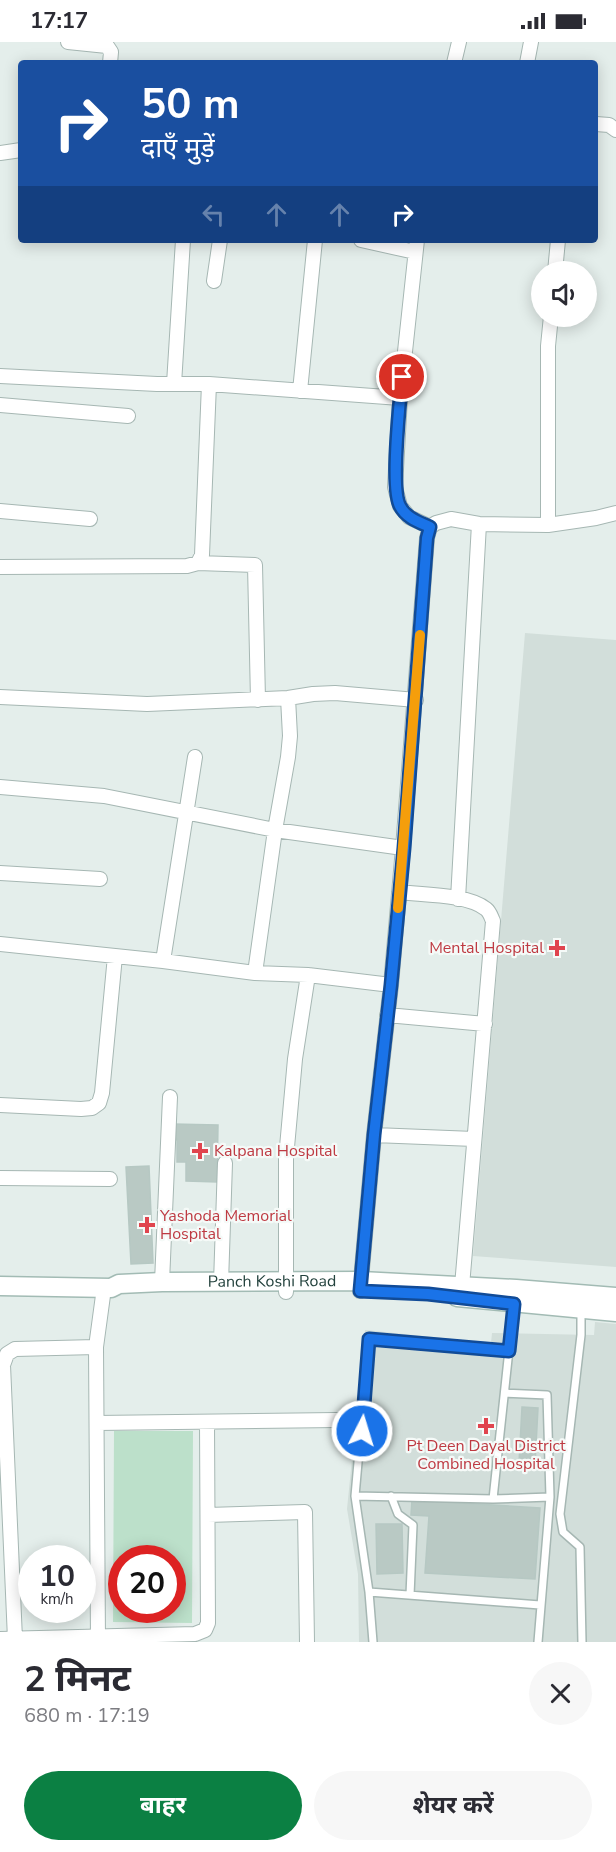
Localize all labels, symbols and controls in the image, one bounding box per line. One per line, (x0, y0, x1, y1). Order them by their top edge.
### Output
text: 17:17 (30, 6, 88, 36)
text: 50 m (141, 76, 240, 133)
icon: right (42, 84, 120, 162)
text: दाएँ मुड़ें (141, 130, 215, 167)
icon: left (197, 198, 230, 231)
icon: ahead (260, 198, 293, 231)
icon: ahead (323, 198, 356, 231)
icon: right (386, 198, 419, 231)
map controls (531, 261, 597, 327)
button: sound (531, 261, 597, 327)
pin (376, 351, 427, 402)
icon: arrive (385, 360, 418, 393)
place label: Mental Hospital (429, 937, 544, 959)
marker: Mental Hospital (548, 939, 566, 957)
place label: Kalpana Hospital (214, 1140, 338, 1162)
marker: Kalpana Hospital (191, 1142, 209, 1160)
place label: Yashoda Memorial Hospital (159, 1205, 292, 1245)
marker: Yashoda Memorial Hospital (138, 1216, 156, 1234)
street label: Panch Koshi Road (208, 1270, 336, 1293)
position arrow (330, 1399, 394, 1463)
marker: Pt Deen Dayal District Combined Hospital (477, 1417, 495, 1435)
place label: Pt Deen Dayal District Combined Hospital (406, 1435, 566, 1475)
speed limit sign: 20 (108, 1545, 186, 1623)
text: 10 (39, 1556, 75, 1597)
text: km/h (40, 1589, 74, 1609)
text: 2 मिनट (24, 1655, 131, 1704)
button: close (529, 1662, 592, 1725)
text: 680 m · 17:19 (24, 1702, 150, 1729)
button: बाहर (24, 1771, 302, 1840)
button: शेयर करें (314, 1771, 592, 1840)

